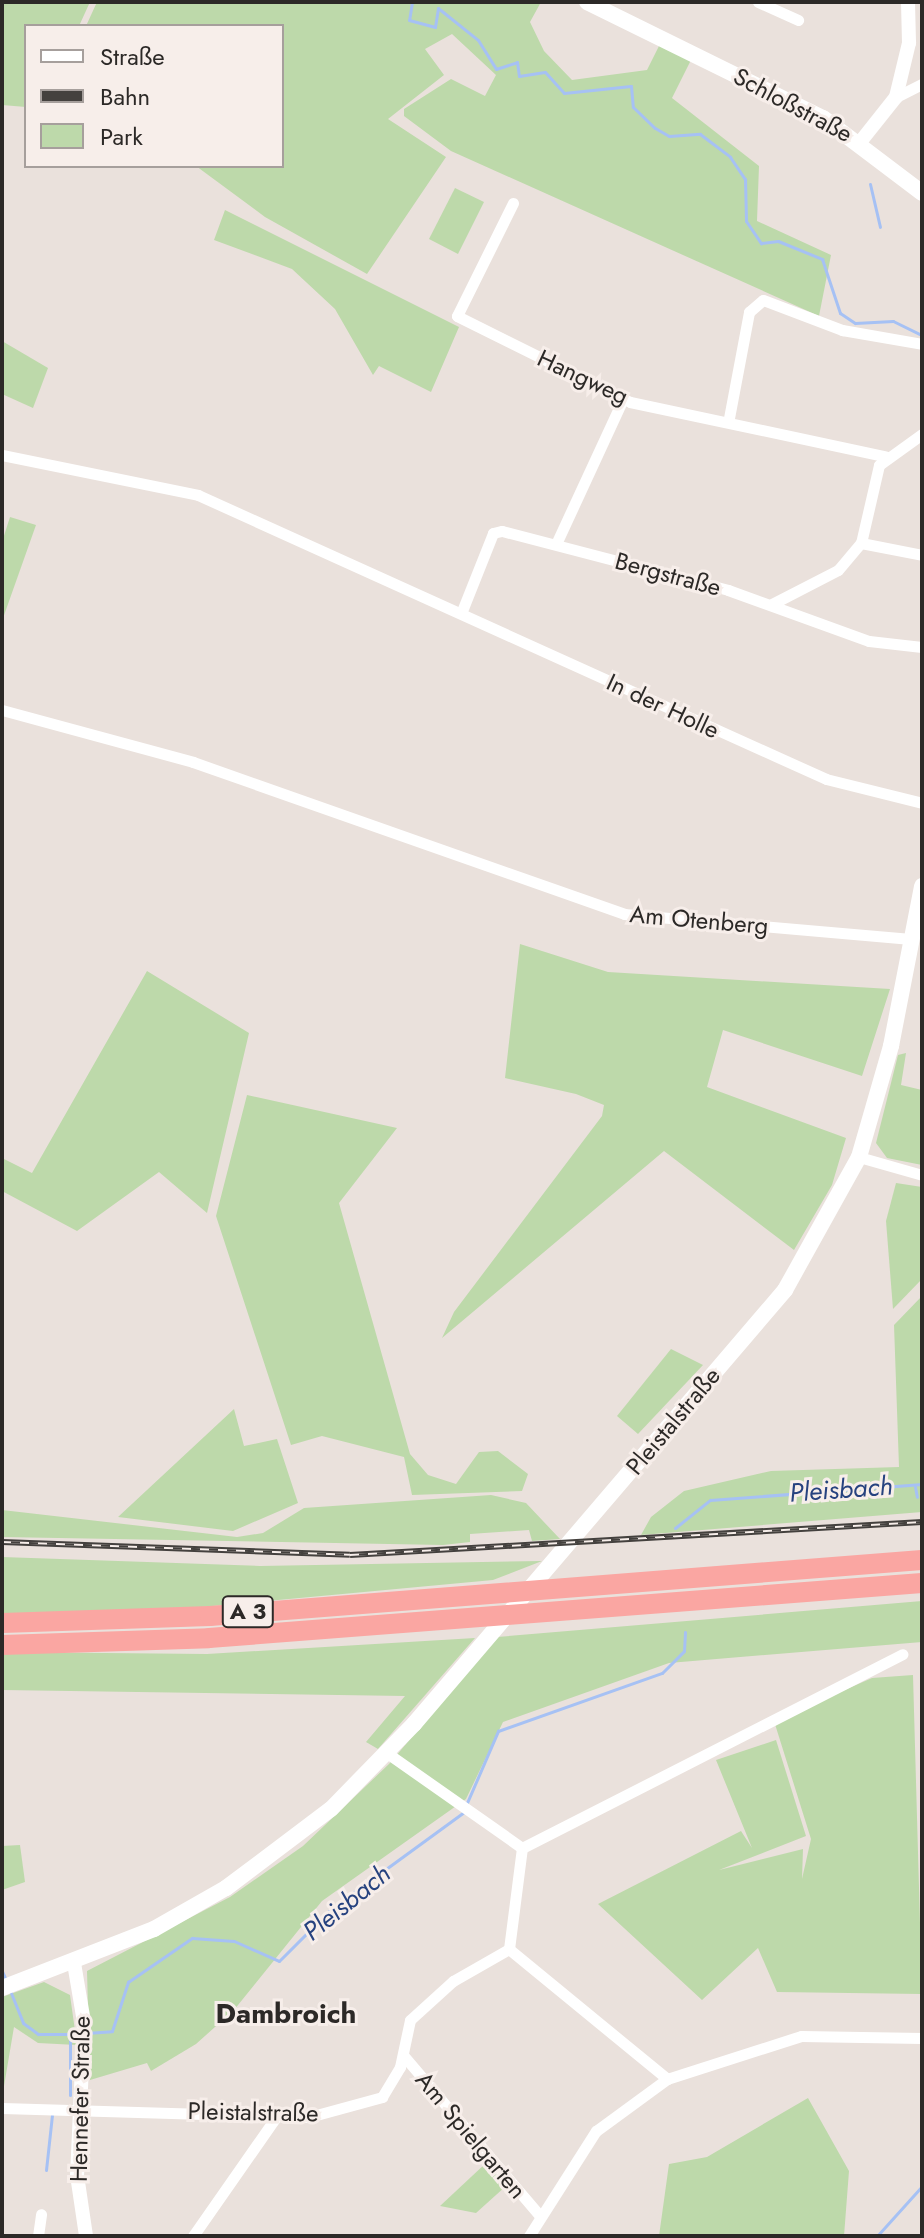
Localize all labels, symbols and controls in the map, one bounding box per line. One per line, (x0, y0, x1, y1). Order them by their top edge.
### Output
legend (24, 24, 284, 168)
text: Straße (100, 39, 165, 74)
street label: Schloßstraße (729, 62, 857, 148)
text: Bahn (100, 79, 150, 114)
text: Park (100, 119, 143, 154)
street label: Hangweg (533, 343, 633, 411)
street label: Bergstraße (612, 546, 724, 602)
street label: In der Holle (602, 667, 724, 745)
street label: Am Otenberg (628, 900, 770, 940)
street label: Pleistalstraße (620, 1362, 726, 1480)
water label: Pleisbach (788, 1471, 894, 1509)
road number: A 3 (220, 1594, 276, 1630)
water label: Pleisbach (297, 1858, 397, 1948)
district label: Dambroich (216, 1997, 356, 2031)
street label: Hennefer Straße (64, 2016, 96, 2182)
street label: Am Spielgarten (410, 2066, 532, 2204)
street label: Pleistalstraße (187, 2096, 319, 2128)

